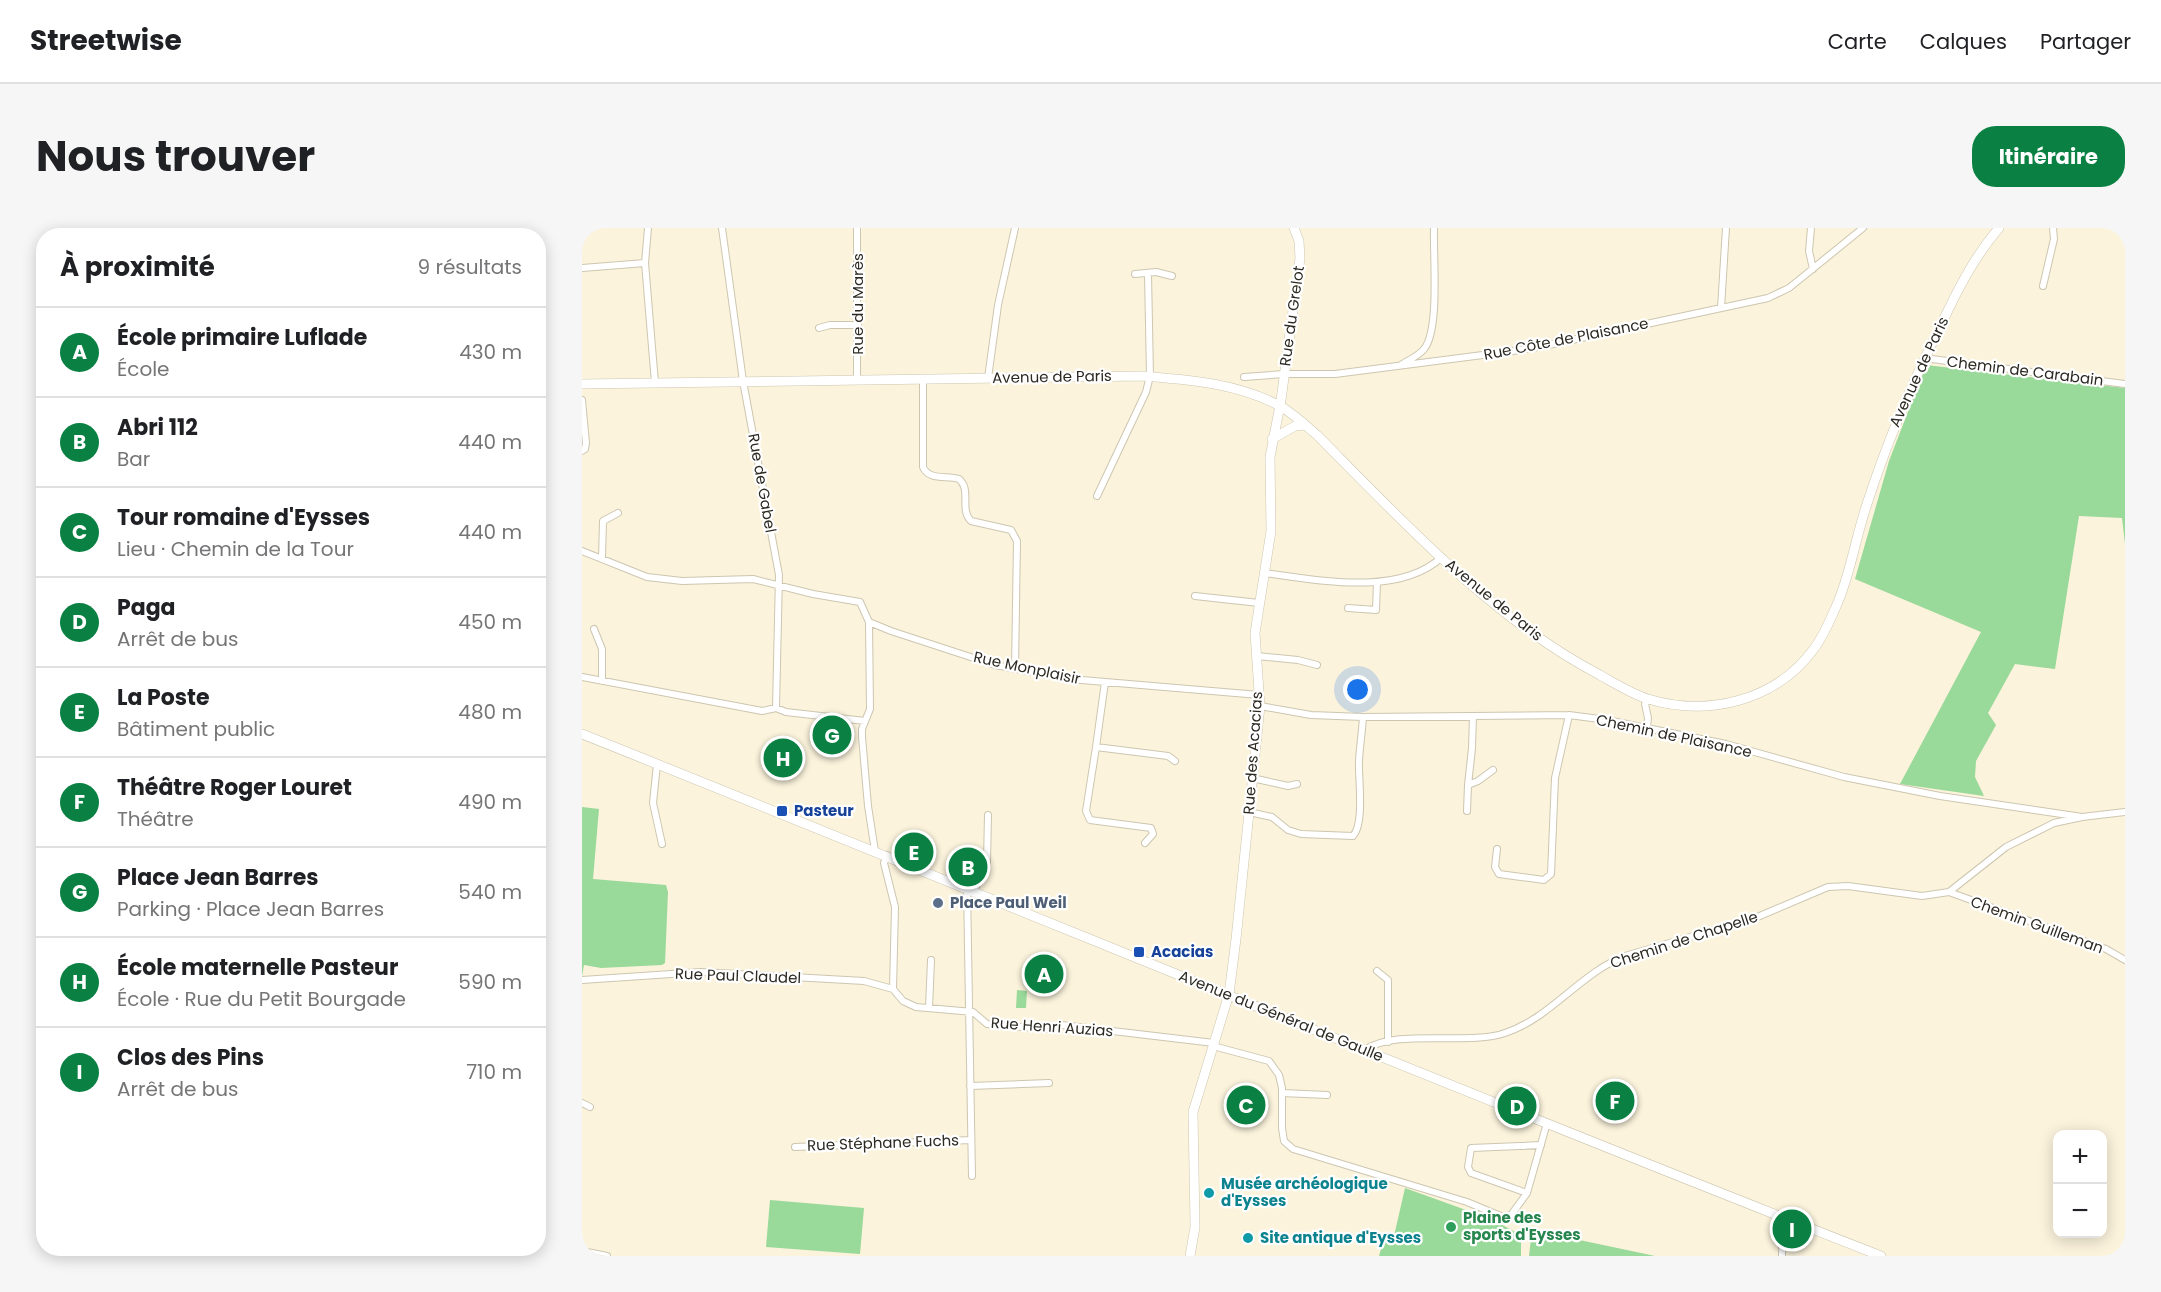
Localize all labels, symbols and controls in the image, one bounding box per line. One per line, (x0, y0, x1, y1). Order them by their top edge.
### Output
text: Streetwise (30, 21, 182, 60)
text: Carte (1828, 27, 1887, 56)
text: Calques (1920, 27, 2007, 56)
text: Partager (2040, 27, 2131, 56)
button: Itinéraire (1972, 126, 2125, 187)
text: Nous trouver (36, 127, 315, 186)
text: À proximité (60, 249, 215, 285)
text: 9 résultats (418, 253, 522, 281)
street label: Rue du Marès (847, 253, 868, 355)
street label: Rue du Grelot (1274, 264, 1309, 367)
street label: Rue Côte de Plaisance (1482, 312, 1650, 365)
street label: Avenue de Paris (1884, 313, 1953, 430)
text: École primaire Luflade (117, 322, 367, 353)
text: A (72, 338, 87, 366)
text: 430 m (459, 338, 522, 366)
street label: Chemin de Carabain (1946, 350, 2105, 391)
text: École (117, 355, 170, 383)
street label: Avenue de Paris (992, 365, 1112, 388)
text: Abri 112 (117, 412, 198, 443)
text: B (73, 428, 86, 456)
text: 440 m (458, 428, 522, 456)
street label: Rue de Gabel (743, 432, 782, 534)
text: Bar (117, 445, 150, 473)
text: Tour romaine d'Eysses (117, 502, 370, 533)
text: C (72, 518, 87, 546)
text: 440 m (458, 518, 522, 546)
text: Lieu · Chemin de la Tour (117, 535, 354, 563)
street label: Avenue de Paris (1441, 554, 1548, 646)
text: Paga (117, 592, 176, 623)
text: D (72, 608, 87, 636)
text: 450 m (458, 608, 522, 636)
text: Arrêt de bus (117, 625, 238, 653)
street label: Rue Monplaisir (972, 646, 1083, 689)
your location (1343, 675, 1372, 704)
text: La Poste (117, 682, 210, 713)
street label: Rue des Acacias (1238, 691, 1267, 815)
text: E (74, 698, 85, 726)
text: 480 m (458, 698, 522, 726)
street label: Chemin de Plaisance (1594, 709, 1754, 762)
pin: G (812, 712, 852, 758)
text: Bâtiment public (117, 715, 275, 743)
pin: H (764, 736, 802, 780)
text: Théâtre Roger Louret (117, 772, 352, 803)
text: F (74, 788, 85, 816)
text: 490 m (458, 788, 522, 816)
place label: Pasteur (794, 800, 854, 821)
marker: Pasteur (775, 804, 789, 818)
text: Théâtre (117, 805, 194, 833)
pin: E (894, 830, 934, 874)
pin: B (948, 844, 988, 890)
text: Place Jean Barres (117, 862, 318, 893)
text: G (72, 878, 87, 906)
text: 540 m (458, 878, 522, 906)
street label: Chemin Guilleman (1968, 891, 2107, 958)
place label: Place Paul Weil (950, 892, 1067, 913)
text: Parking · Place Jean Barres (117, 895, 384, 923)
marker: Place Paul Weil (931, 896, 945, 910)
street label: Chemin de Chapelle (1607, 906, 1760, 973)
place label: Acacias (1151, 941, 1213, 962)
marker: Acacias (1132, 945, 1146, 959)
text: École maternelle Pasteur (117, 952, 398, 983)
pin: A (1024, 952, 1064, 996)
street label: Rue Paul Claudel (675, 963, 801, 988)
street label: Avenue du Général de Gaulle (1176, 965, 1387, 1066)
text: H (72, 968, 87, 996)
text: 590 m (458, 968, 522, 996)
text: École · Rue du Petit Bourgade (117, 985, 406, 1013)
street label: Rue Henri Auzias (990, 1012, 1114, 1041)
text: Clos des Pins (117, 1042, 264, 1073)
text: I (77, 1058, 82, 1086)
text: 710 m (466, 1058, 522, 1086)
text: Arrêt de bus (117, 1075, 238, 1103)
pin: F (1596, 1078, 1634, 1124)
pin: C (1226, 1082, 1266, 1128)
pin: D (1498, 1084, 1536, 1128)
street label: Rue Stéphane Fuchs (807, 1129, 960, 1156)
map controls (2053, 1130, 2107, 1238)
button: + (2053, 1130, 2107, 1184)
place label: Musée archéologique d'Eysses (1221, 1173, 1388, 1211)
button: − (2053, 1184, 2107, 1238)
marker: Musée archéologique d'Eysses (1202, 1186, 1216, 1200)
pin: I (1772, 1206, 1812, 1252)
place label: Plaine des sports d'Eysses (1463, 1207, 1581, 1245)
marker: Plaine des sports d'Eysses (1444, 1220, 1458, 1234)
place label: Site antique d'Eysses (1260, 1227, 1421, 1248)
marker: Site antique d'Eysses (1241, 1231, 1255, 1245)

